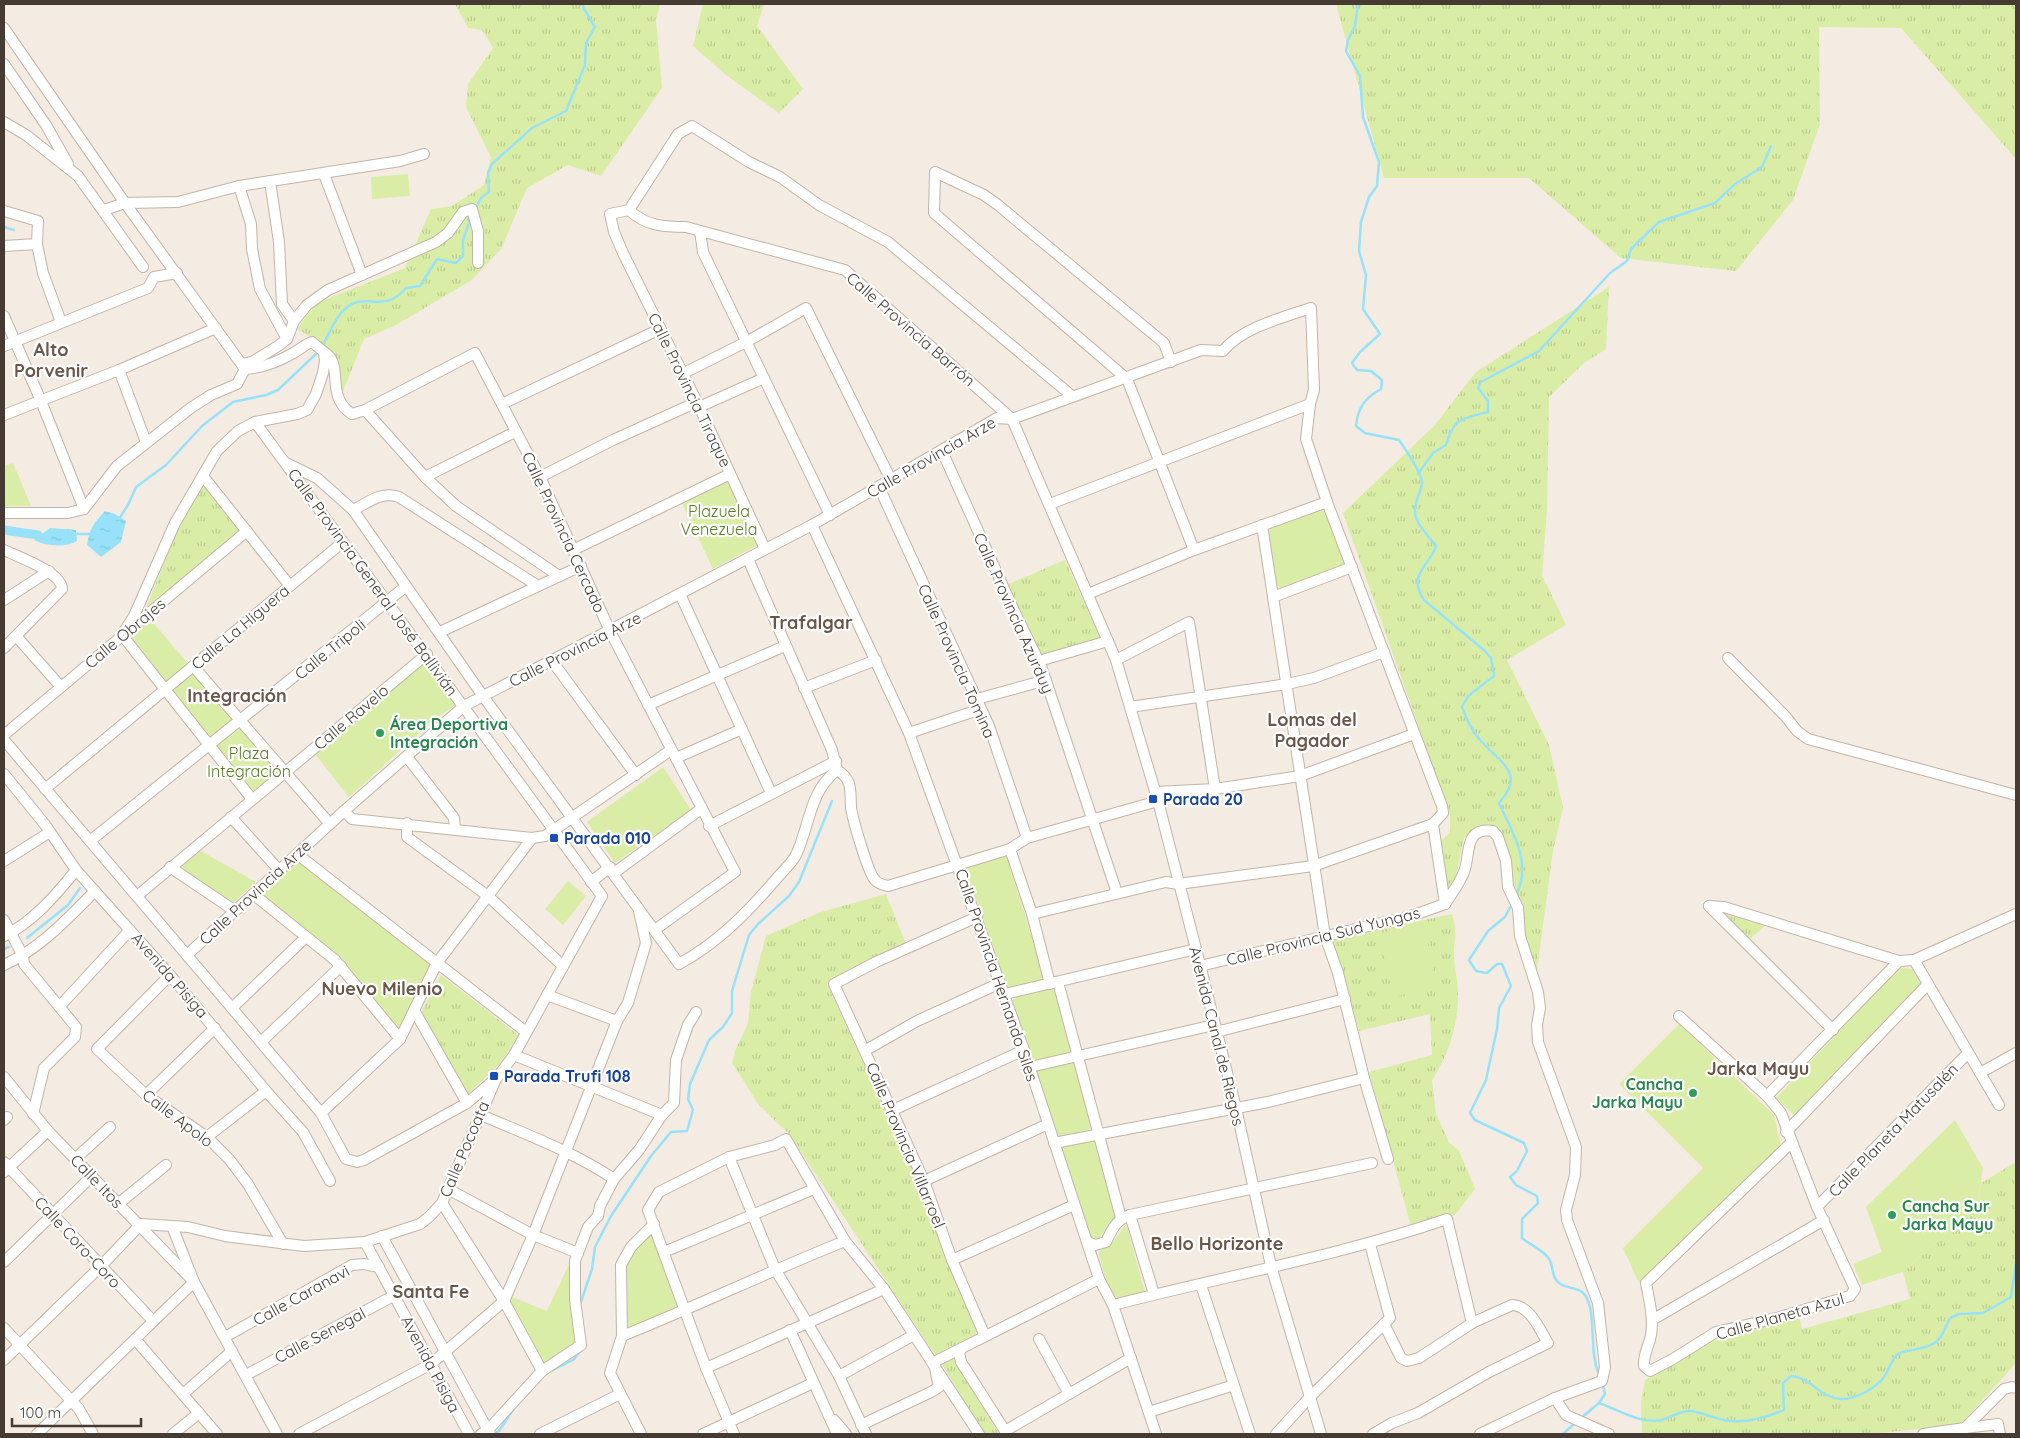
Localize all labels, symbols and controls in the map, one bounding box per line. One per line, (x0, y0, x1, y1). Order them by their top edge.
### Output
street label: Calle Provincia Barrón (843, 268, 979, 390)
street label: Calle Provincia Tiraque (644, 310, 736, 470)
district label: Alto Porvenir (14, 338, 88, 382)
street label: Calle Provincia Arze (863, 412, 999, 502)
street label: Calle Provincia Cercado (518, 448, 610, 616)
street label: Calle Provincia General José Ballivián (284, 464, 462, 700)
park label: Plazuela Venezuela (681, 501, 757, 539)
street label: Calle Provincia Azurduy (970, 530, 1058, 696)
street label: Calle La Higuera (187, 580, 293, 674)
street label: Calle Provincia Tomina (914, 581, 1000, 741)
street label: Calle Obrajes (81, 593, 169, 673)
street label: Calle Provincia Arze (506, 607, 644, 691)
district label: Trafalgar (769, 611, 853, 634)
street label: Calle Tripoli (290, 614, 370, 684)
street label: Calle Ravelo (309, 680, 393, 754)
district label: Integración (187, 684, 287, 707)
district label: Lomas del Pagador (1267, 708, 1357, 752)
place label: Área Deportiva Integración (390, 714, 508, 752)
marker: Área Deportiva Integración (374, 727, 386, 739)
park label: Plaza Integración (207, 743, 291, 781)
place label: Parada 20 (1163, 789, 1243, 809)
marker: Parada 20 (1147, 793, 1159, 805)
place label: Parada 010 (564, 828, 651, 848)
marker: Parada 010 (548, 832, 560, 844)
street label: Calle Provincia Arze (195, 835, 315, 949)
street label: Calle Provincia Hernando Siles (951, 866, 1043, 1084)
street label: Calle Provincia Sud Yungas (1224, 902, 1422, 970)
street label: Avenida Pisiga (127, 928, 213, 1022)
street label: Avenida Canal de Riegos (1185, 944, 1249, 1128)
district label: Nuevo Milenio (321, 977, 443, 1000)
district label: Jarka Mayu (1707, 1057, 1809, 1080)
street label: Calle Provincia Villarroel (862, 1059, 950, 1231)
street label: Calle Planeta Matusalén (1824, 1059, 1962, 1201)
place label: Parada Trufi 108 (504, 1066, 631, 1086)
marker: Parada Trufi 108 (488, 1070, 500, 1082)
place label: Cancha Jarka Mayu (1592, 1074, 1683, 1112)
street label: Calle Apolo (139, 1085, 217, 1151)
marker: Cancha Jarka Mayu (1687, 1087, 1699, 1099)
street label: Calle Pocoata (435, 1098, 493, 1200)
street label: Calle Itos (66, 1150, 128, 1212)
street label: Calle Coro-Coro (30, 1192, 126, 1292)
place label: Cancha Sur Jarka Mayu (1902, 1196, 1993, 1234)
marker: Cancha Sur Jarka Mayu (1886, 1209, 1898, 1221)
district label: Bello Horizonte (1151, 1232, 1283, 1255)
street label: Calle Caranavi (249, 1260, 353, 1330)
district label: Santa Fe (393, 1280, 469, 1303)
street label: Calle Planeta Azul (1714, 1288, 1846, 1344)
street label: Calle Senegal (271, 1303, 369, 1367)
street label: Avenida Pisiga (397, 1312, 465, 1416)
scale bar (12, 1396, 141, 1428)
text: 100 m (20, 1403, 61, 1422)

